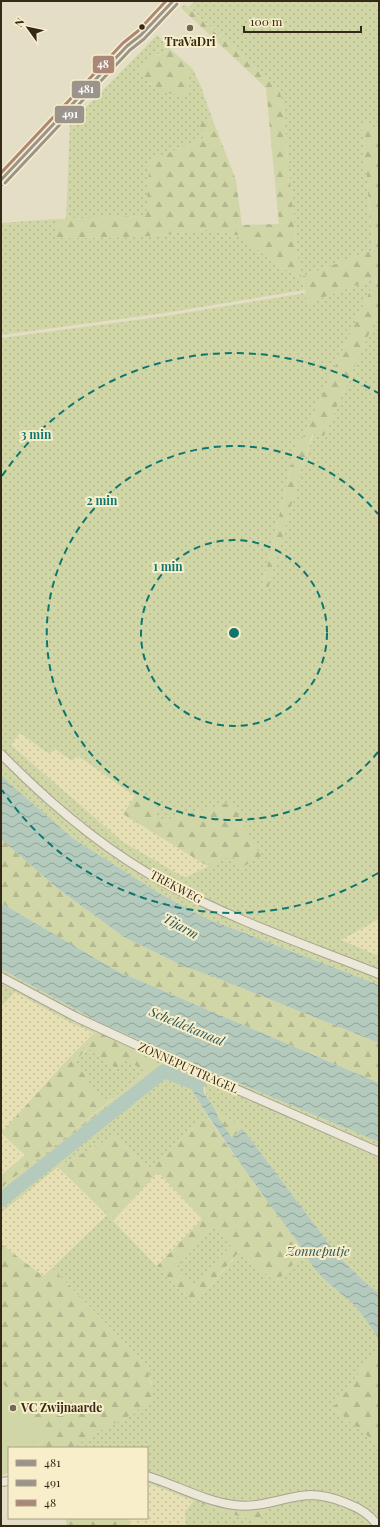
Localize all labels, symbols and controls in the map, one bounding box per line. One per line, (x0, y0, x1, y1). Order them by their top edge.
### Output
north arrow (8, 8, 48, 48)
scale bar (244, 8, 361, 34)
text: 100 m (250, 13, 283, 29)
text: N (11, 15, 28, 30)
unlabelled marker (137, 22, 147, 32)
marker: TraVaDri (185, 23, 195, 33)
place label: TraVaDri (164, 33, 216, 49)
line badge: 48 (92, 55, 115, 74)
text: 48 (97, 56, 109, 71)
line badge: 481 (71, 80, 101, 99)
text: 481 (78, 81, 94, 96)
line badge: 491 (54, 105, 85, 124)
text: 491 (62, 106, 78, 121)
text: 3 min (21, 426, 52, 442)
text: 2 min (87, 492, 118, 508)
text: 1 min (153, 558, 183, 574)
centre of rings (227, 626, 241, 640)
street label: TREKWEG (148, 866, 206, 907)
water label: Tijarm (160, 909, 202, 942)
water label: Scheldekanaal (146, 1002, 229, 1050)
street label: ZONNEPUTTRAGEL (136, 1038, 241, 1096)
water label: Zonneputje (285, 1242, 350, 1259)
place label: VC Zwijnaarde (20, 1399, 102, 1415)
marker: VC Zwijnaarde (8, 1403, 18, 1413)
legend (8, 1447, 148, 1519)
text: 481 (44, 1454, 61, 1470)
text: 491 (44, 1474, 61, 1490)
text: 48 (44, 1494, 56, 1510)

